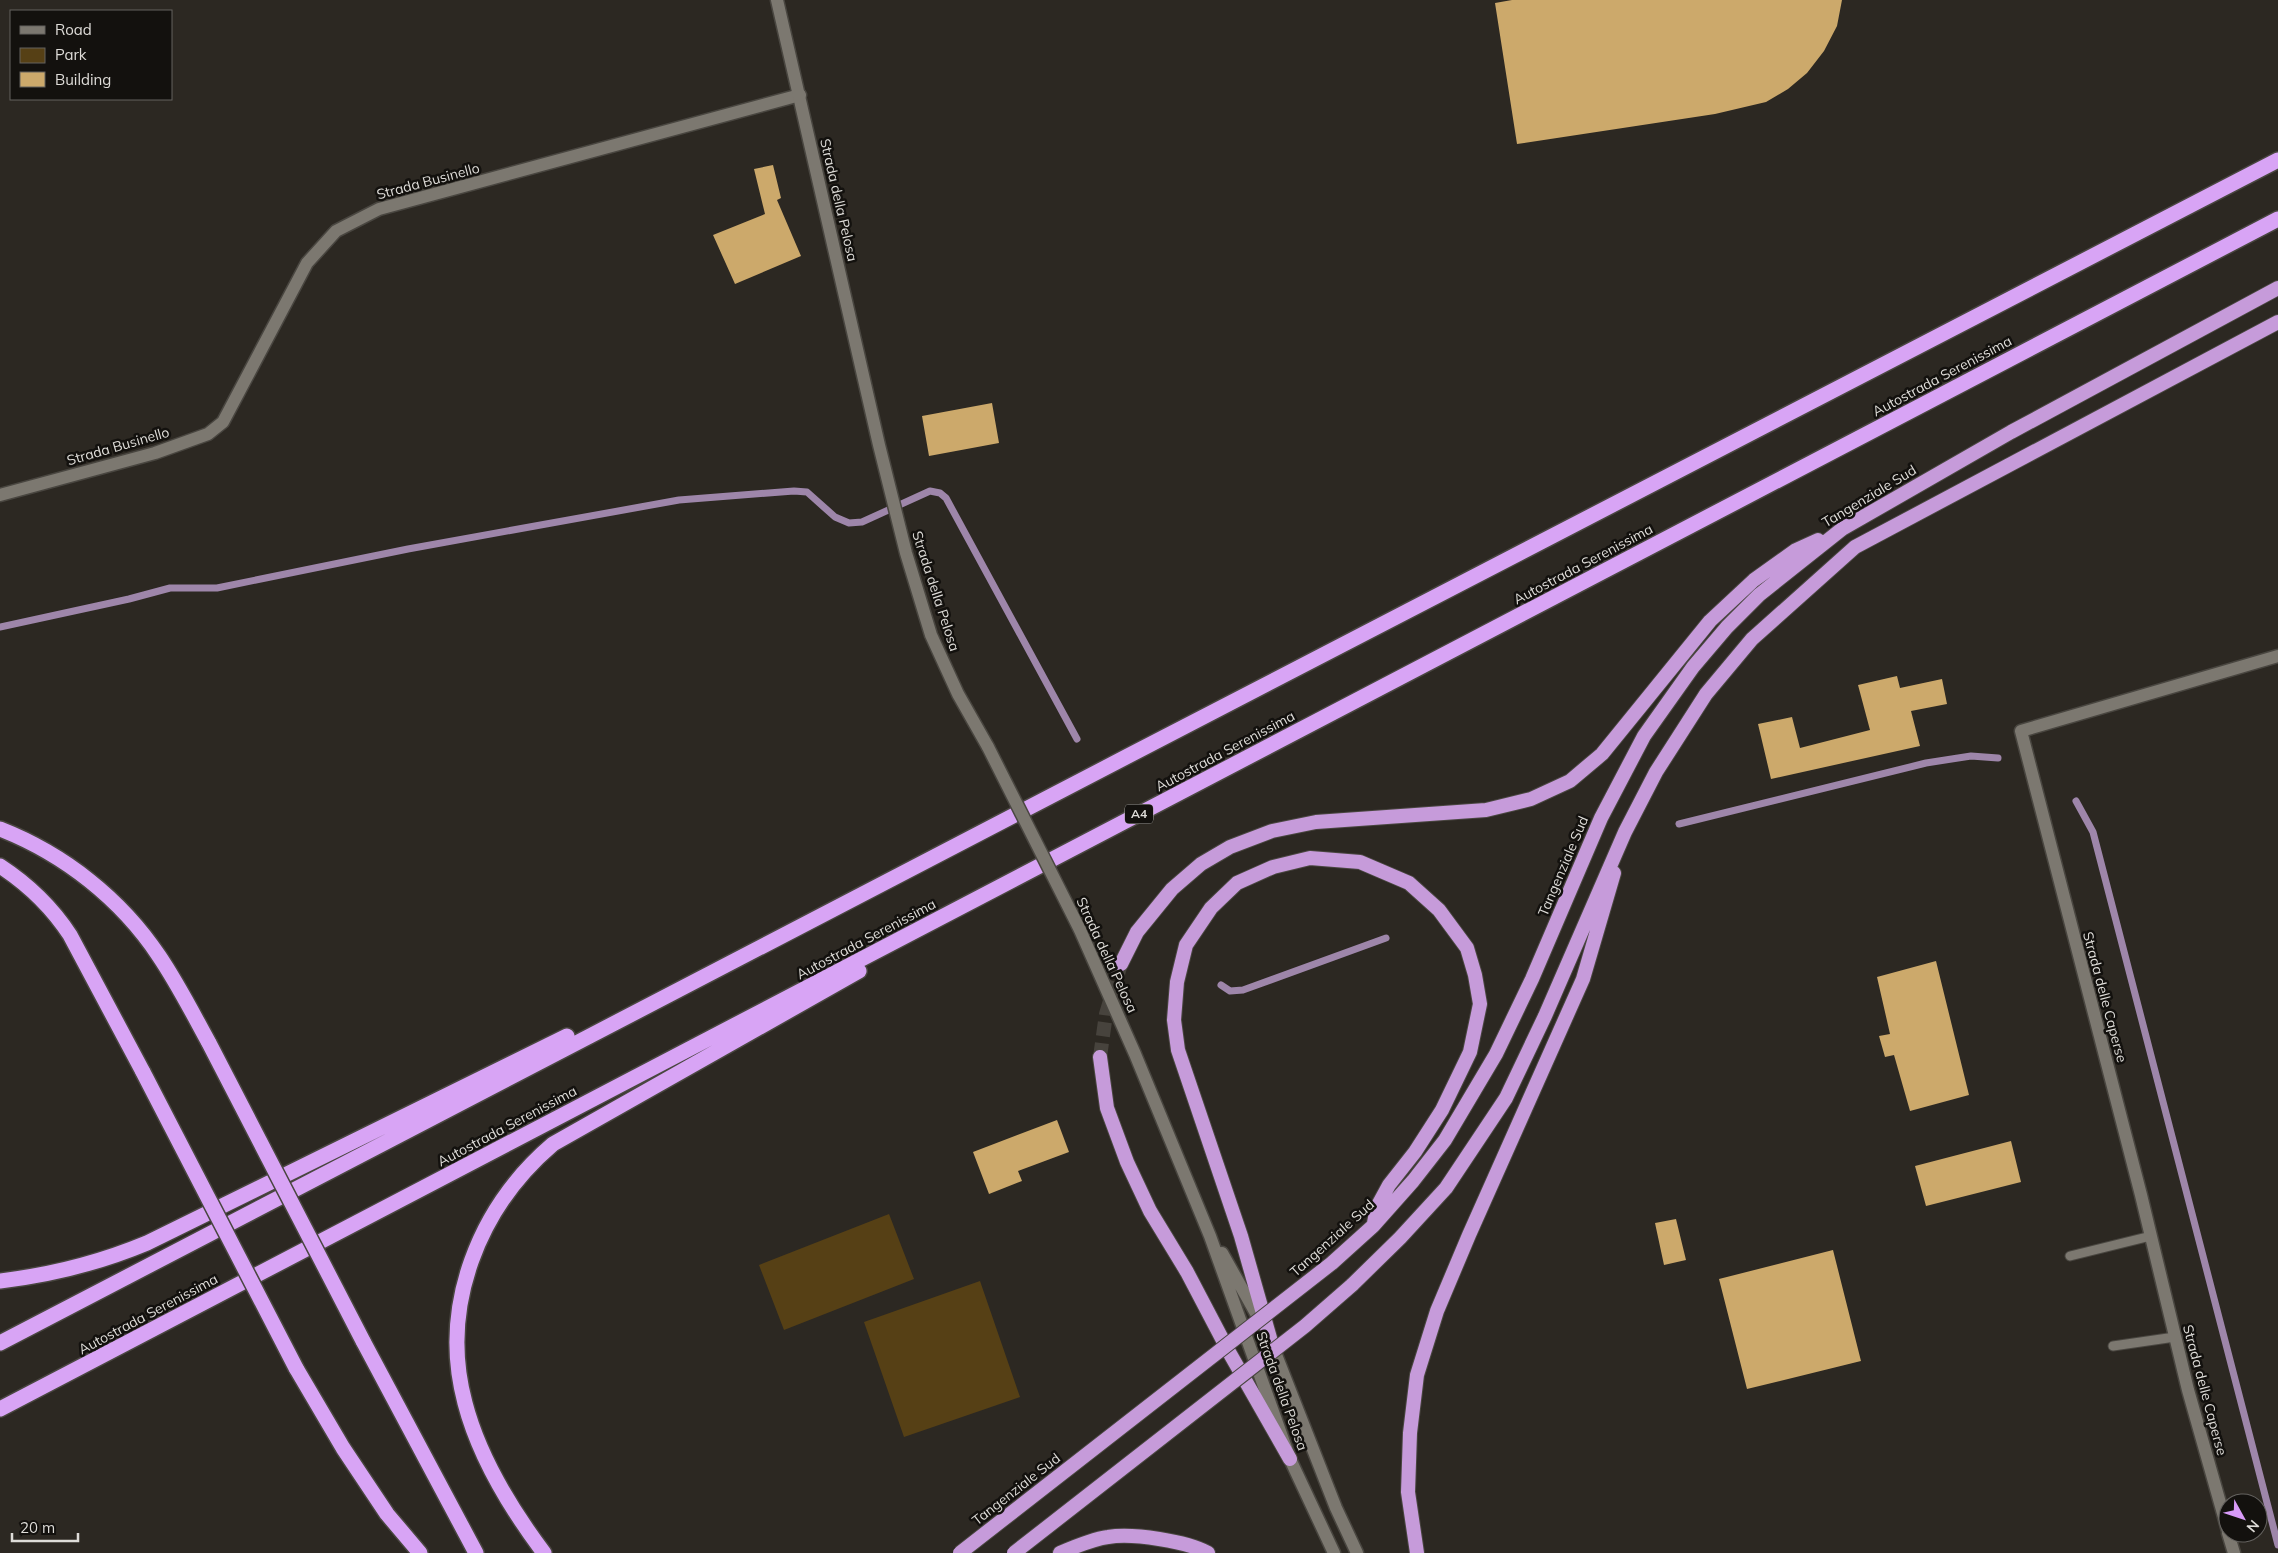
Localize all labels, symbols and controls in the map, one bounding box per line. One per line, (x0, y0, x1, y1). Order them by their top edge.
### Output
legend (10, 10, 172, 100)
text: Road (55, 20, 92, 39)
text: Park (55, 45, 87, 64)
text: Building (55, 70, 111, 89)
street label: Strada della Pelosa (816, 137, 862, 263)
street label: Strada Businello (375, 159, 481, 203)
street label: Autostrada Serenissima (1869, 332, 2015, 420)
street label: Strada Businello (65, 423, 171, 469)
street label: Tangenziale Sud (1818, 461, 1920, 531)
street label: Autostrada Serenissima (1510, 520, 1656, 608)
street label: Strada della Pelosa (908, 529, 964, 653)
street label: Autostrada Serenissima (1152, 707, 1298, 795)
road number: A4 (1125, 804, 1153, 824)
street label: Tangenziale Sud (1534, 813, 1592, 919)
street label: Strada della Pelosa (1072, 894, 1142, 1016)
street label: Autostrada Serenissima (793, 895, 939, 983)
street label: Strada delle Caperse (2079, 930, 2131, 1064)
street label: Autostrada Serenissima (434, 1082, 580, 1170)
street label: Tangenziale Sud (1286, 1195, 1378, 1281)
street label: Autostrada Serenissima (75, 1270, 221, 1358)
street label: Strada delle Caperse (2179, 1323, 2231, 1457)
street label: Strada della Pelosa (1252, 1329, 1312, 1453)
street label: Tangenziale Sud (968, 1449, 1064, 1529)
north arrow (2218, 1493, 2268, 1543)
scale bar (12, 1510, 79, 1542)
text: N (2243, 1517, 2263, 1536)
text: 20 m (20, 1518, 55, 1537)

